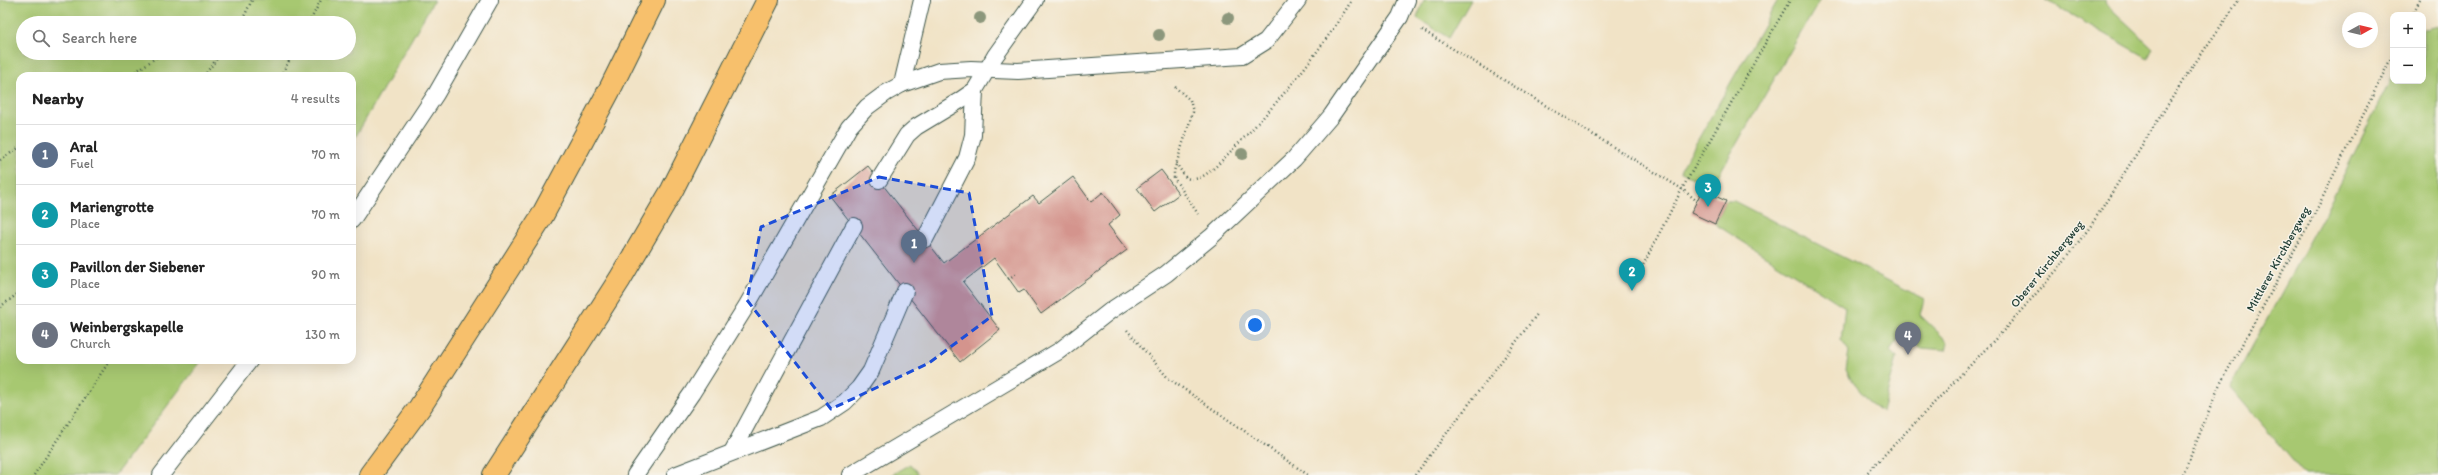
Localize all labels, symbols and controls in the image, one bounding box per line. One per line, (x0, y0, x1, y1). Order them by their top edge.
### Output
north arrow (2342, 12, 2378, 48)
map controls (2390, 12, 2426, 84)
button: + (2390, 12, 2426, 48)
search box (16, 16, 356, 60)
icon: search (30, 27, 52, 49)
text: Search here (62, 29, 137, 47)
button: − (2390, 48, 2426, 84)
text: Nearby (32, 88, 84, 108)
text: 4 results (291, 91, 340, 106)
text: Aral (70, 138, 98, 156)
text: 1 (42, 147, 48, 162)
text: 70 m (312, 147, 340, 162)
text: Fuel (70, 156, 94, 171)
pin: 3 (1695, 174, 1721, 207)
text: Mariengrotte (70, 198, 154, 216)
street label: Mittlerer Kirchbergweg (2243, 203, 2313, 314)
text: 2 (42, 207, 48, 222)
text: 70 m (312, 207, 340, 222)
text: Place (70, 216, 100, 231)
street label: Oberer Kirchbergweg (2007, 217, 2087, 310)
pin: 1 (901, 230, 927, 263)
text: Pavillon der Siebener (70, 258, 205, 276)
pin: 2 (1619, 258, 1645, 291)
text: 3 (41, 267, 49, 282)
text: 90 m (311, 267, 340, 282)
text: Place (70, 276, 100, 291)
your location (1245, 315, 1265, 335)
text: Weinbergskapelle (70, 318, 184, 336)
pin: 4 (1895, 322, 1921, 355)
text: 4 (41, 327, 49, 342)
text: 130 m (305, 327, 340, 342)
text: Church (70, 336, 111, 351)

